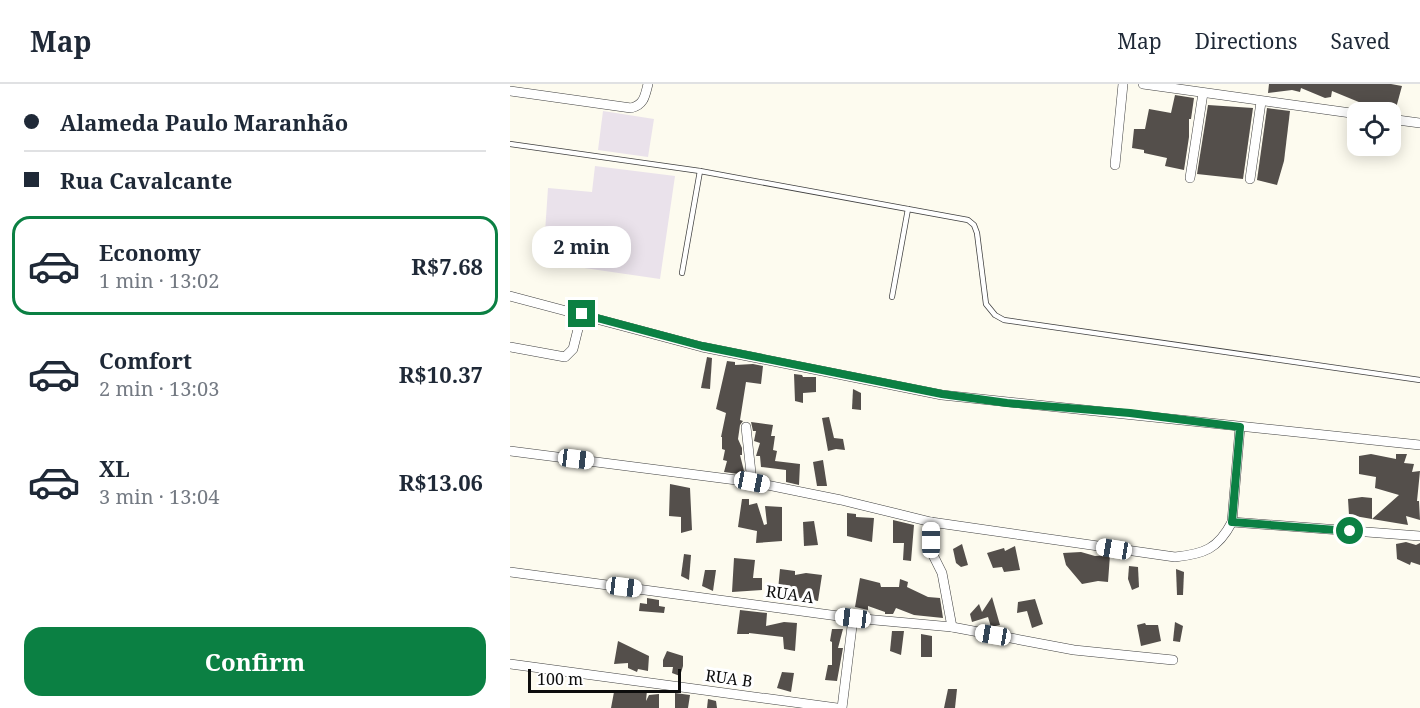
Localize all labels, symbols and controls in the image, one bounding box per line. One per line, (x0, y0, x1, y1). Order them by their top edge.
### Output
text: Map (30, 22, 92, 60)
text: Map (1117, 27, 1162, 55)
text: Directions (1195, 27, 1297, 55)
text: Saved (1330, 27, 1390, 55)
map controls (1347, 102, 1401, 156)
button: locate (1347, 102, 1401, 156)
text: Alameda Paulo Maranhão (60, 107, 348, 137)
text: Rua Cavalcante (60, 165, 232, 195)
callout: 2 min (532, 227, 632, 269)
text: 2 min (553, 233, 610, 260)
text: Economy (99, 237, 201, 267)
icon: car (27, 239, 81, 293)
text: R$7.68 (411, 251, 483, 281)
text: 1 min · 13:02 (99, 267, 219, 294)
route end (568, 300, 595, 327)
text: Comfort (99, 345, 192, 375)
icon: car (27, 347, 81, 401)
text: R$10.37 (399, 359, 483, 389)
text: 2 min · 13:03 (99, 375, 219, 402)
car (557, 448, 595, 470)
text: XL (99, 453, 130, 483)
icon: car (27, 455, 81, 509)
text: R$13.06 (399, 467, 483, 497)
car (733, 470, 771, 494)
text: 3 min · 13:04 (99, 483, 219, 510)
route start (1336, 517, 1363, 544)
car (922, 522, 940, 558)
car (1095, 537, 1133, 561)
car (605, 576, 643, 598)
street label: RUA A (765, 580, 816, 608)
car (834, 607, 872, 629)
car (974, 623, 1012, 647)
button: Confirm (24, 627, 486, 696)
street label: RUA B (704, 664, 754, 692)
scale bar (528, 666, 681, 694)
text: 100 m (537, 668, 583, 690)

